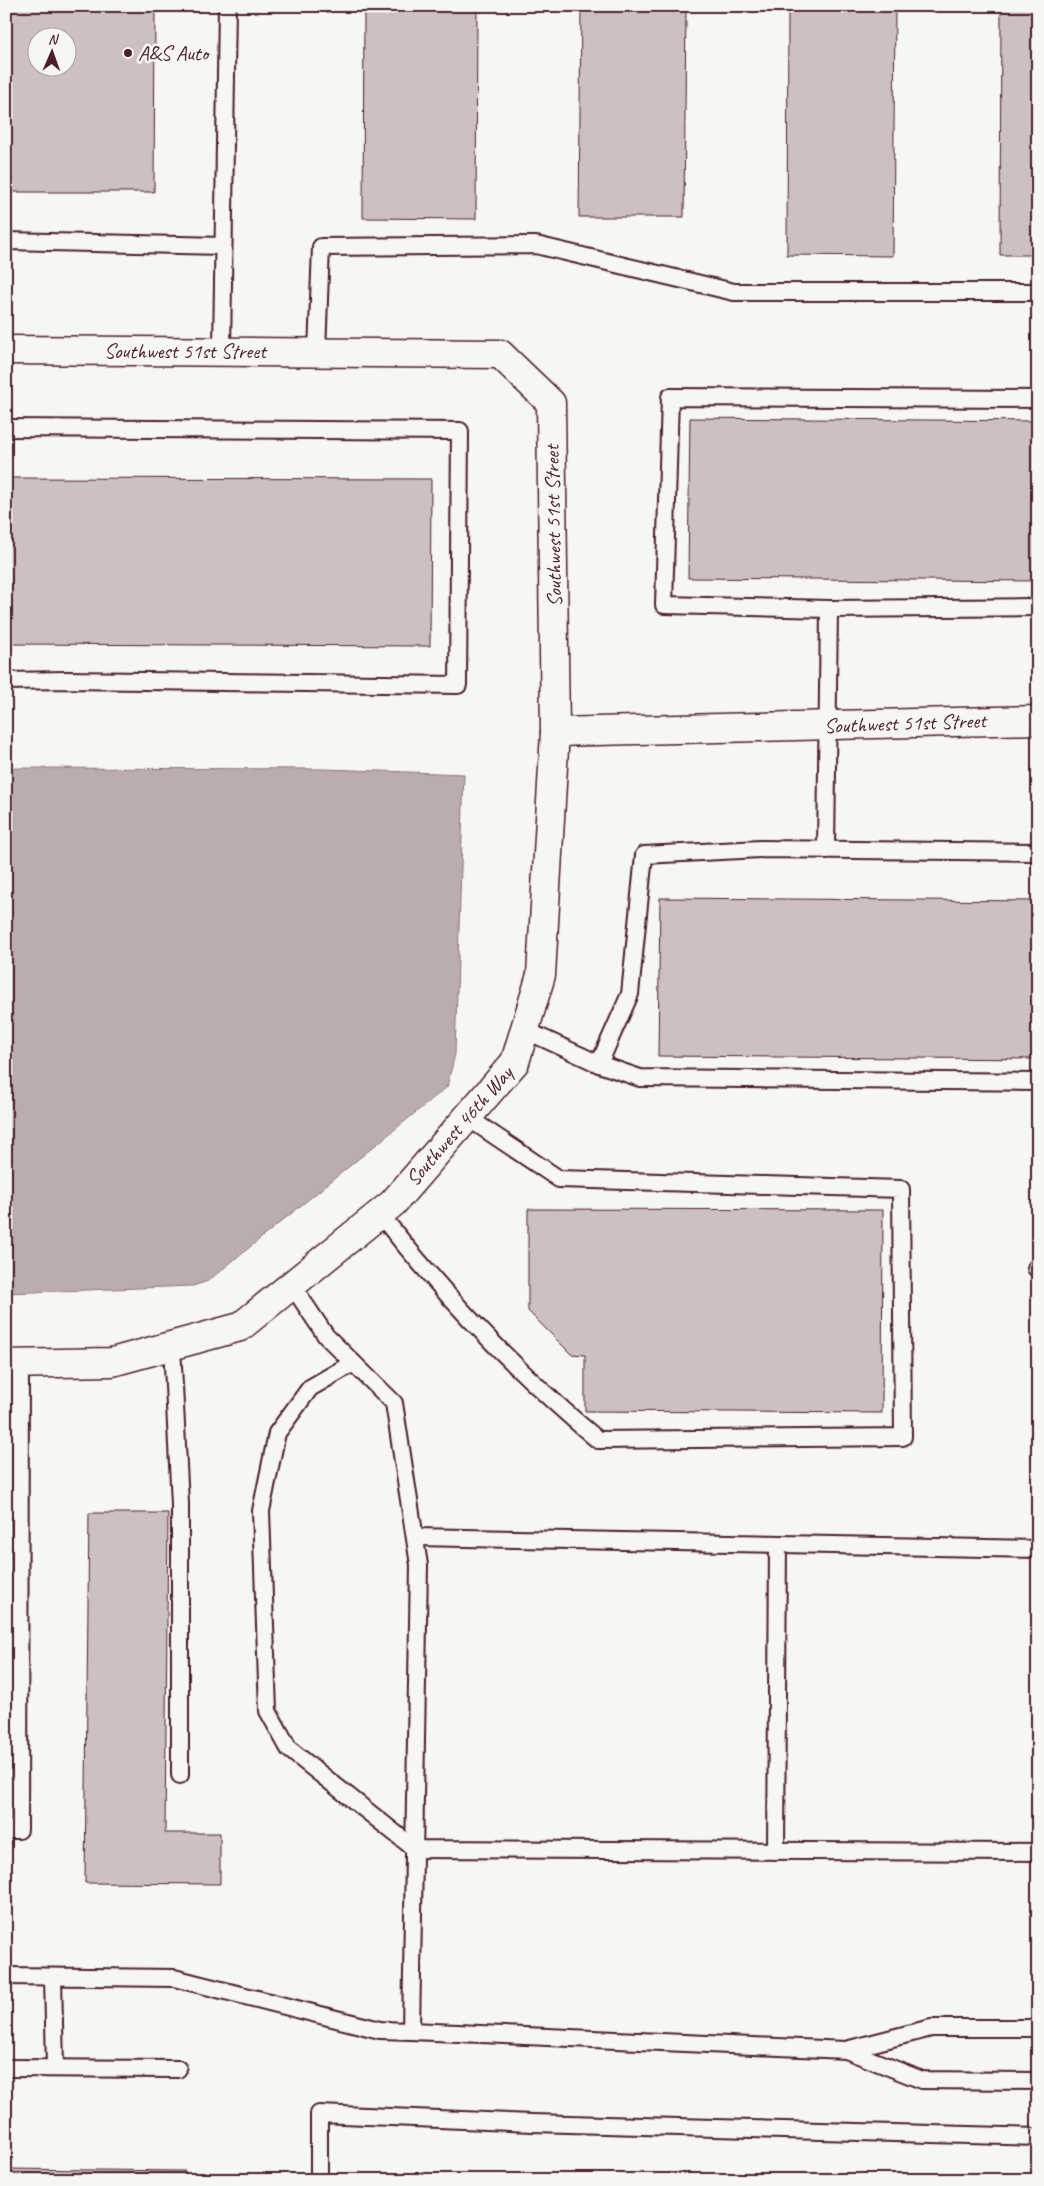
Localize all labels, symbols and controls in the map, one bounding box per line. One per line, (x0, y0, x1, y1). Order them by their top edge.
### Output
north arrow (28, 28, 78, 78)
text: N (48, 31, 59, 48)
place label: A&S Auto (138, 40, 211, 66)
marker: A&S Auto (122, 47, 134, 59)
street label: Southwest 51st Street (104, 338, 268, 364)
street label: Southwest 51st Street (539, 443, 567, 607)
street label: Southwest 51st Street (824, 707, 988, 739)
street label: Southwest 46th Way (400, 1059, 519, 1191)

